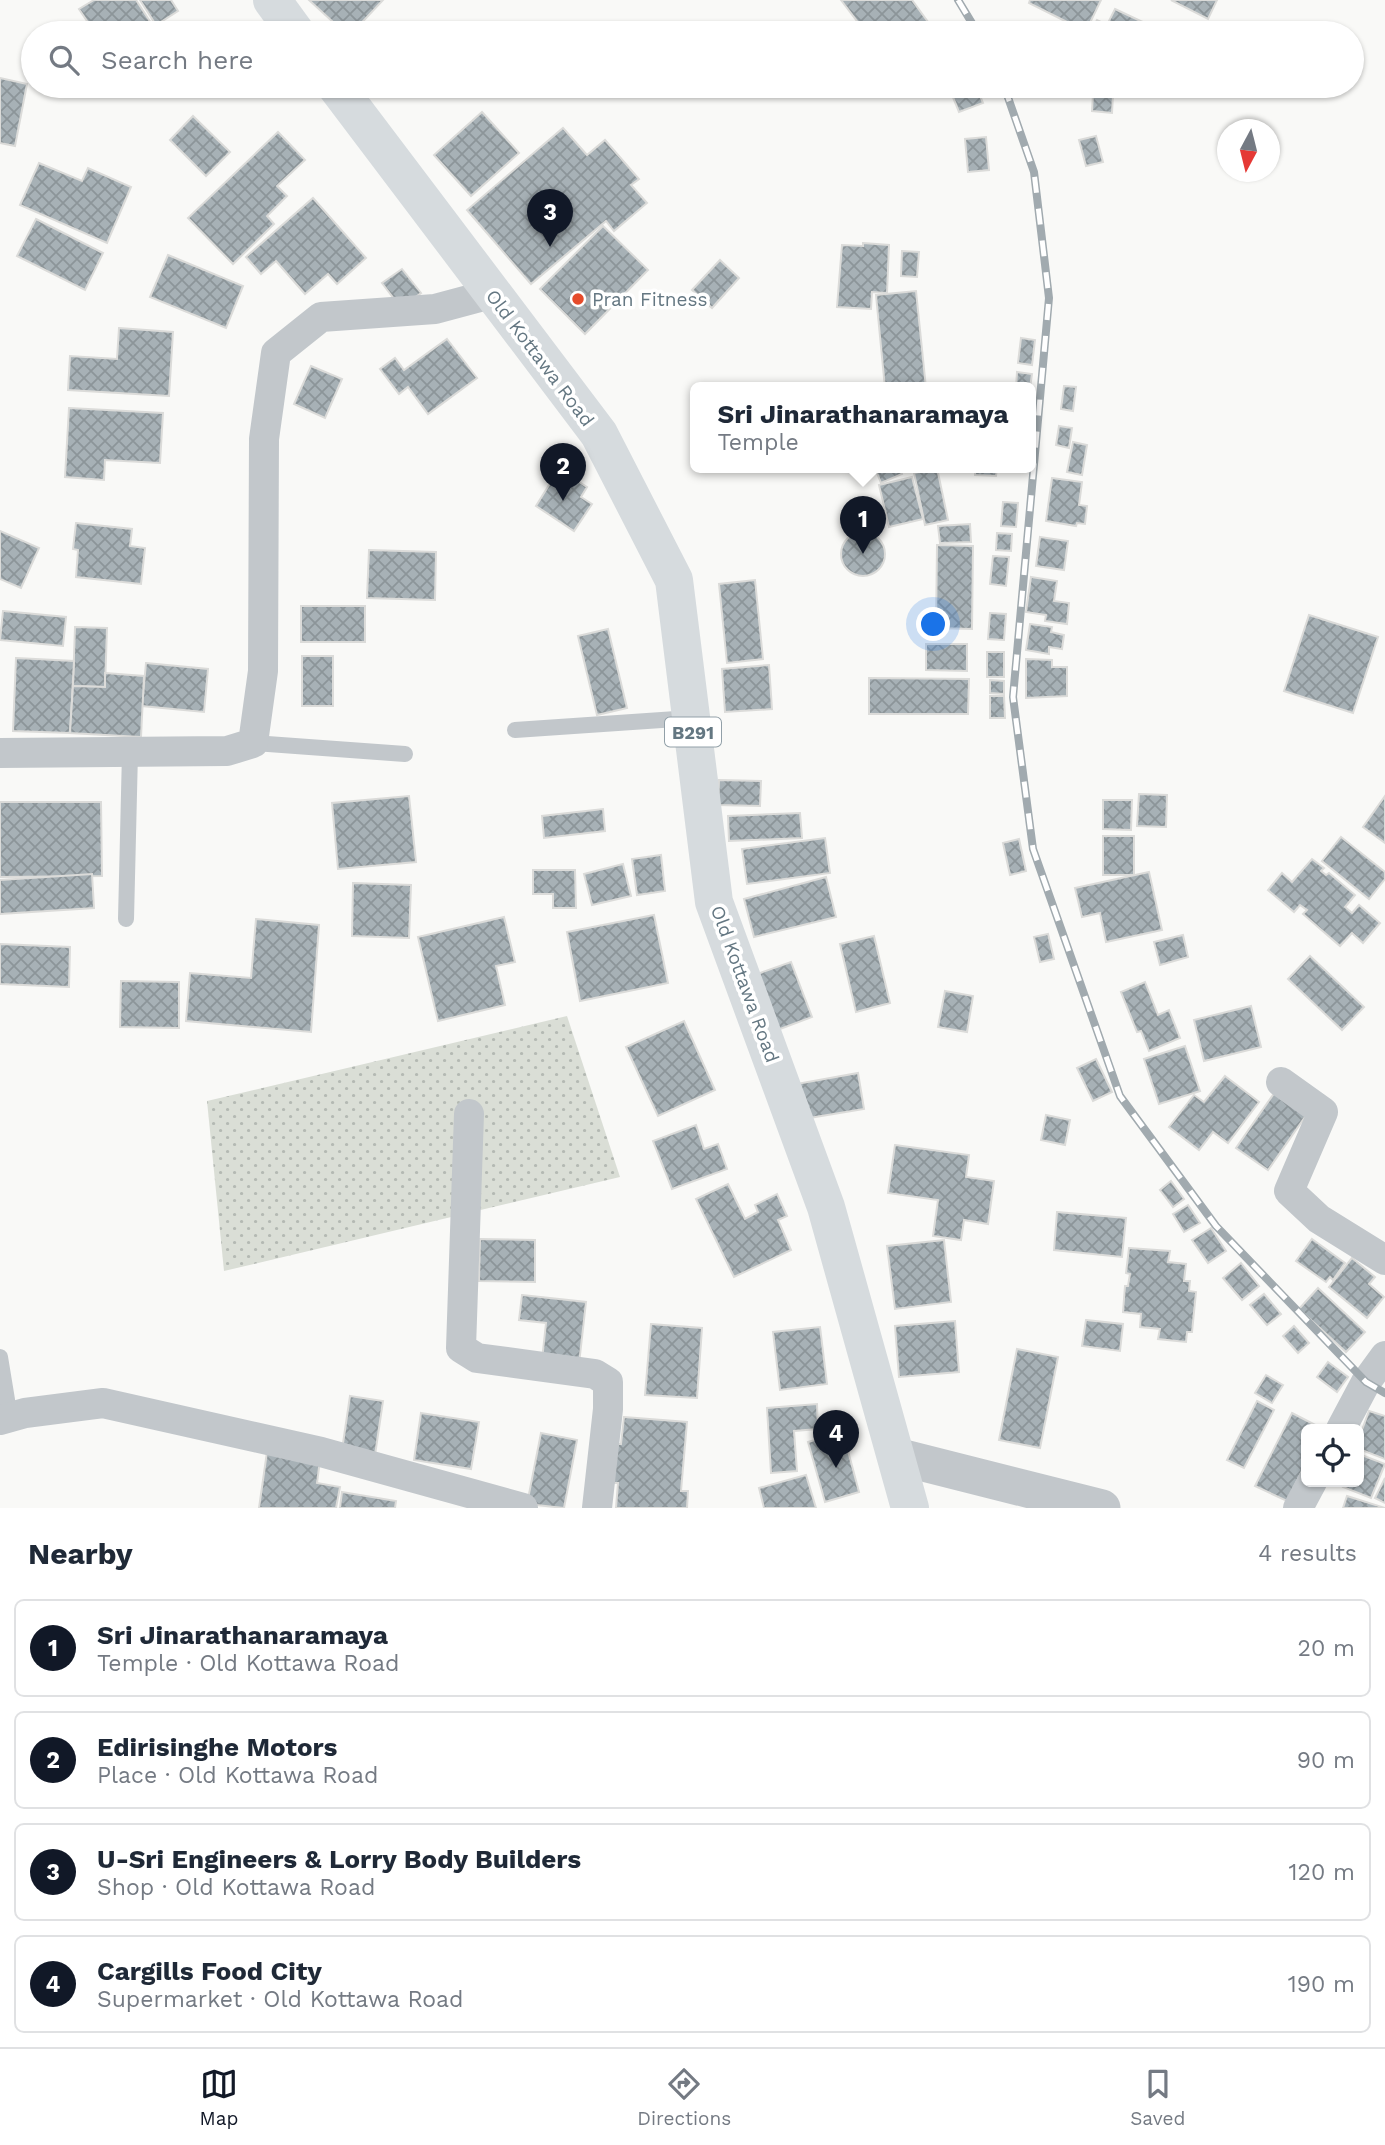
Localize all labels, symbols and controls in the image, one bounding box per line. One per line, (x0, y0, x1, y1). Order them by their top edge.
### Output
search box (21, 21, 1364, 98)
icon: search (45, 41, 83, 79)
text: Search here (101, 45, 253, 75)
north arrow (1217, 119, 1280, 182)
pin: 3 (527, 189, 573, 247)
street label: Old Kottawa Road (481, 285, 599, 431)
place label: Pran Fitness (592, 288, 707, 311)
marker: Pran Fitness (570, 291, 586, 307)
popup (690, 382, 1036, 473)
text: Sri Jinarathanaramaya (717, 399, 1009, 429)
text: Temple (717, 429, 799, 456)
pin: 2 (540, 443, 586, 501)
pin: 1 (840, 496, 886, 554)
your location (916, 607, 950, 641)
road number: B291 (665, 718, 721, 746)
street label: Old Kottawa Road (706, 902, 784, 1066)
pin: 4 (813, 1410, 859, 1468)
map controls (1301, 1424, 1364, 1487)
button: locate (1301, 1424, 1364, 1487)
text: Nearby (28, 1536, 133, 1571)
text: 4 results (1258, 1540, 1357, 1567)
text: Sri Jinarathanaramaya (97, 1620, 388, 1650)
text: 1 (48, 1635, 58, 1662)
text: 20 m (1298, 1635, 1355, 1662)
text: Temple · Old Kottawa Road (97, 1650, 399, 1677)
text: Edirisinghe Motors (97, 1732, 337, 1762)
text: 2 (46, 1747, 60, 1774)
text: 90 m (1297, 1747, 1355, 1774)
text: Place · Old Kottawa Road (97, 1762, 378, 1789)
text: U-Sri Engineers & Lorry Body Builders (97, 1844, 581, 1874)
text: 3 (46, 1859, 60, 1886)
text: 120 m (1289, 1859, 1355, 1886)
text: Shop · Old Kottawa Road (97, 1874, 375, 1901)
text: Cargills Food City (97, 1956, 322, 1986)
text: 4 (46, 1971, 60, 1998)
text: 190 m (1288, 1971, 1355, 1998)
text: Supermarket · Old Kottawa Road (97, 1986, 464, 2013)
tab: Map (200, 2065, 238, 2130)
tab: Directions (637, 2065, 731, 2130)
tab: Saved (1130, 2065, 1185, 2130)

